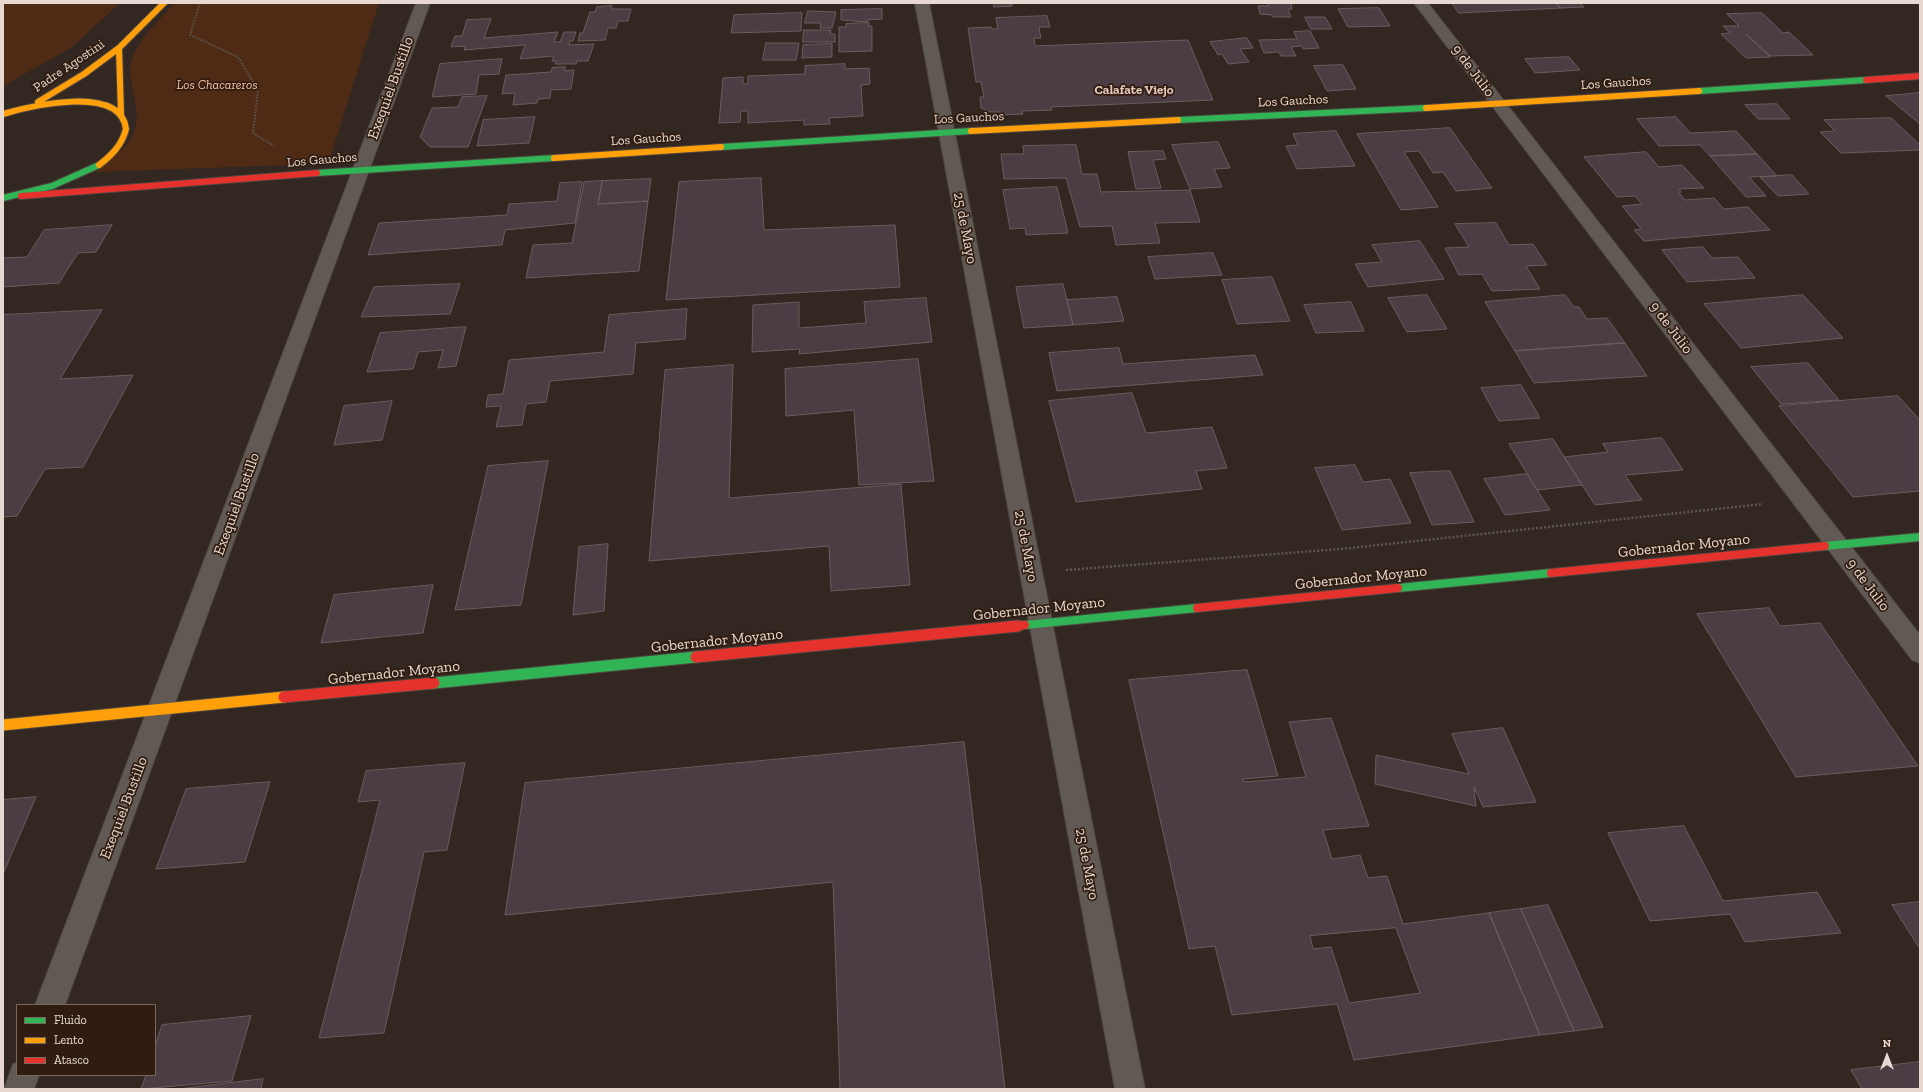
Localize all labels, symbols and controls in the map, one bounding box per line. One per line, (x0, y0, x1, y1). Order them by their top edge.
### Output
street label: Exequiel Bustillo (364, 34, 418, 142)
street label: Padre Agostini (30, 36, 108, 96)
street label: 9 de Julio (1447, 41, 1499, 101)
street label: Los Gauchos (1580, 73, 1652, 93)
park label: Los Chacareros (176, 77, 258, 93)
district label: Calafate Viejo (1094, 82, 1174, 98)
street label: Los Gauchos (1257, 91, 1329, 111)
street label: Los Gauchos (933, 108, 1005, 128)
street label: Los Gauchos (610, 129, 682, 149)
street label: Los Gauchos (286, 149, 358, 171)
street label: 25 de Mayo (949, 191, 981, 265)
street label: 9 de Julio (1645, 298, 1697, 358)
street label: Exequiel Bustillo (210, 450, 264, 558)
street label: 25 de Mayo (1010, 509, 1042, 583)
street label: Gobernador Moyano (1617, 530, 1751, 562)
street label: 9 de Julio (1842, 555, 1894, 615)
street label: Gobernador Moyano (1294, 562, 1428, 594)
street label: Gobernador Moyano (972, 593, 1106, 625)
street label: Gobernador Moyano (650, 625, 784, 657)
street label: Gobernador Moyano (327, 657, 461, 689)
street label: Exequiel Bustillo (96, 754, 152, 862)
street label: 25 de Mayo (1071, 827, 1103, 901)
legend (16, 1004, 156, 1076)
text: Fluido (54, 1013, 87, 1027)
text: Lento (54, 1033, 84, 1047)
north arrow (1867, 1036, 1907, 1076)
text: N (1883, 1037, 1891, 1050)
text: Atasco (54, 1053, 89, 1067)

